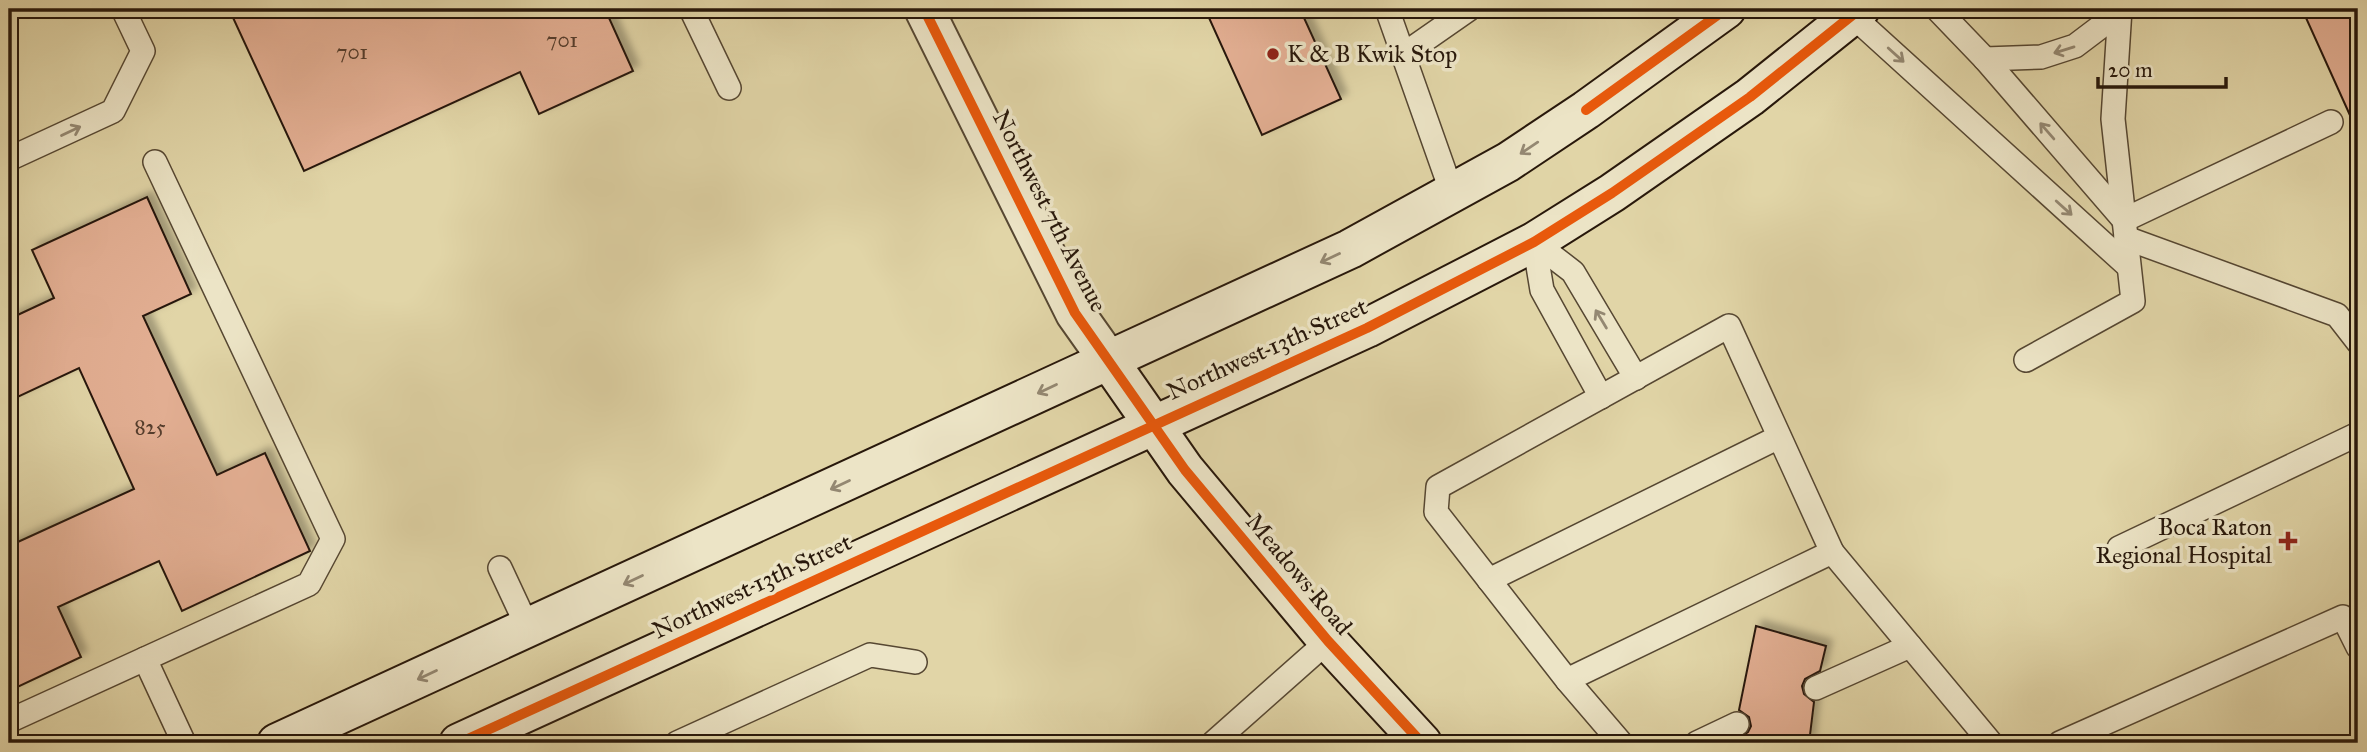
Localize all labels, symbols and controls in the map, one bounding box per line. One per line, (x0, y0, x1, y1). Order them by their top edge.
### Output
house number: 701 (546, 27, 578, 53)
house number: 701 (336, 39, 368, 65)
place label: K & B Kwik Stop (1287, 39, 1457, 69)
one-way arrow (2053, 44, 2075, 57)
marker: K & B Kwik Stop (1265, 46, 1281, 62)
one-way arrow (1886, 46, 1904, 62)
scale bar (2098, 46, 2225, 90)
text: 20 m (2108, 57, 2153, 83)
street label: Northwest 7th Avenue (986, 105, 1114, 317)
one-way arrow (2039, 122, 2055, 140)
one-way arrow (60, 123, 81, 137)
one-way arrow (1520, 141, 1539, 155)
one-way arrow (2055, 199, 2072, 216)
one-way arrow (1320, 252, 1341, 265)
street label: Northwest 13th Street (1162, 291, 1372, 407)
one-way arrow (1594, 310, 1608, 330)
one-way arrow (1037, 383, 1058, 397)
house number: 825 (134, 414, 166, 440)
one-way arrow (830, 478, 851, 492)
street label: Meadows Road (1239, 507, 1359, 641)
place label: Boca Raton Regional Hospital (2095, 512, 2273, 570)
street label: Northwest 13th Street (648, 526, 857, 645)
marker: Boca Raton Regional Hospital (2278, 531, 2298, 551)
one-way arrow (623, 574, 645, 587)
one-way arrow (417, 669, 438, 682)

